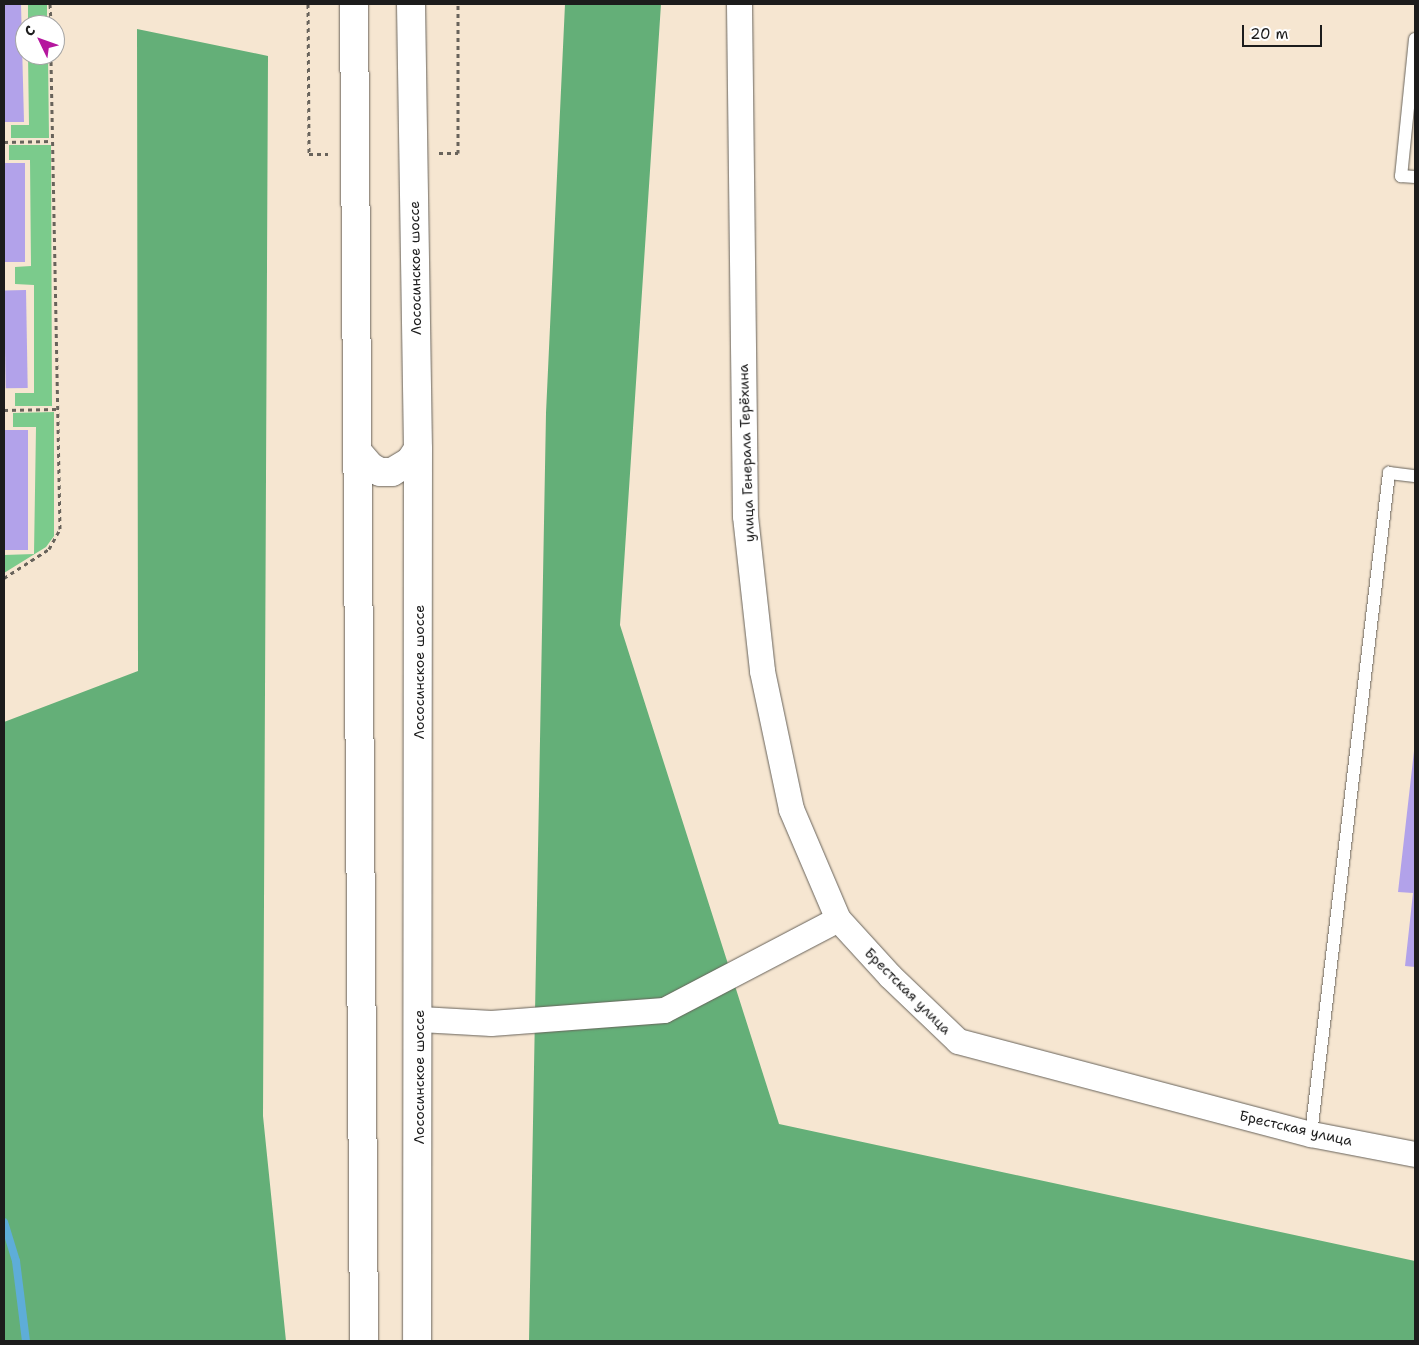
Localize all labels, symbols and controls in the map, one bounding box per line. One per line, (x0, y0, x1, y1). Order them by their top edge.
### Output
north arrow (15, 15, 65, 65)
scale bar (1244, 15, 1324, 47)
text: С (20, 21, 39, 40)
text: 20 m (1250, 24, 1289, 44)
street label: Лососинское шоссе (405, 201, 425, 335)
street label: улица Генерала Терёхина (734, 364, 758, 542)
street label: Лососинское шоссе (411, 605, 427, 739)
street label: Брестская улица (861, 944, 955, 1038)
street label: Лососинское шоссе (411, 1010, 427, 1144)
street label: Брестская улица (1238, 1107, 1354, 1149)

